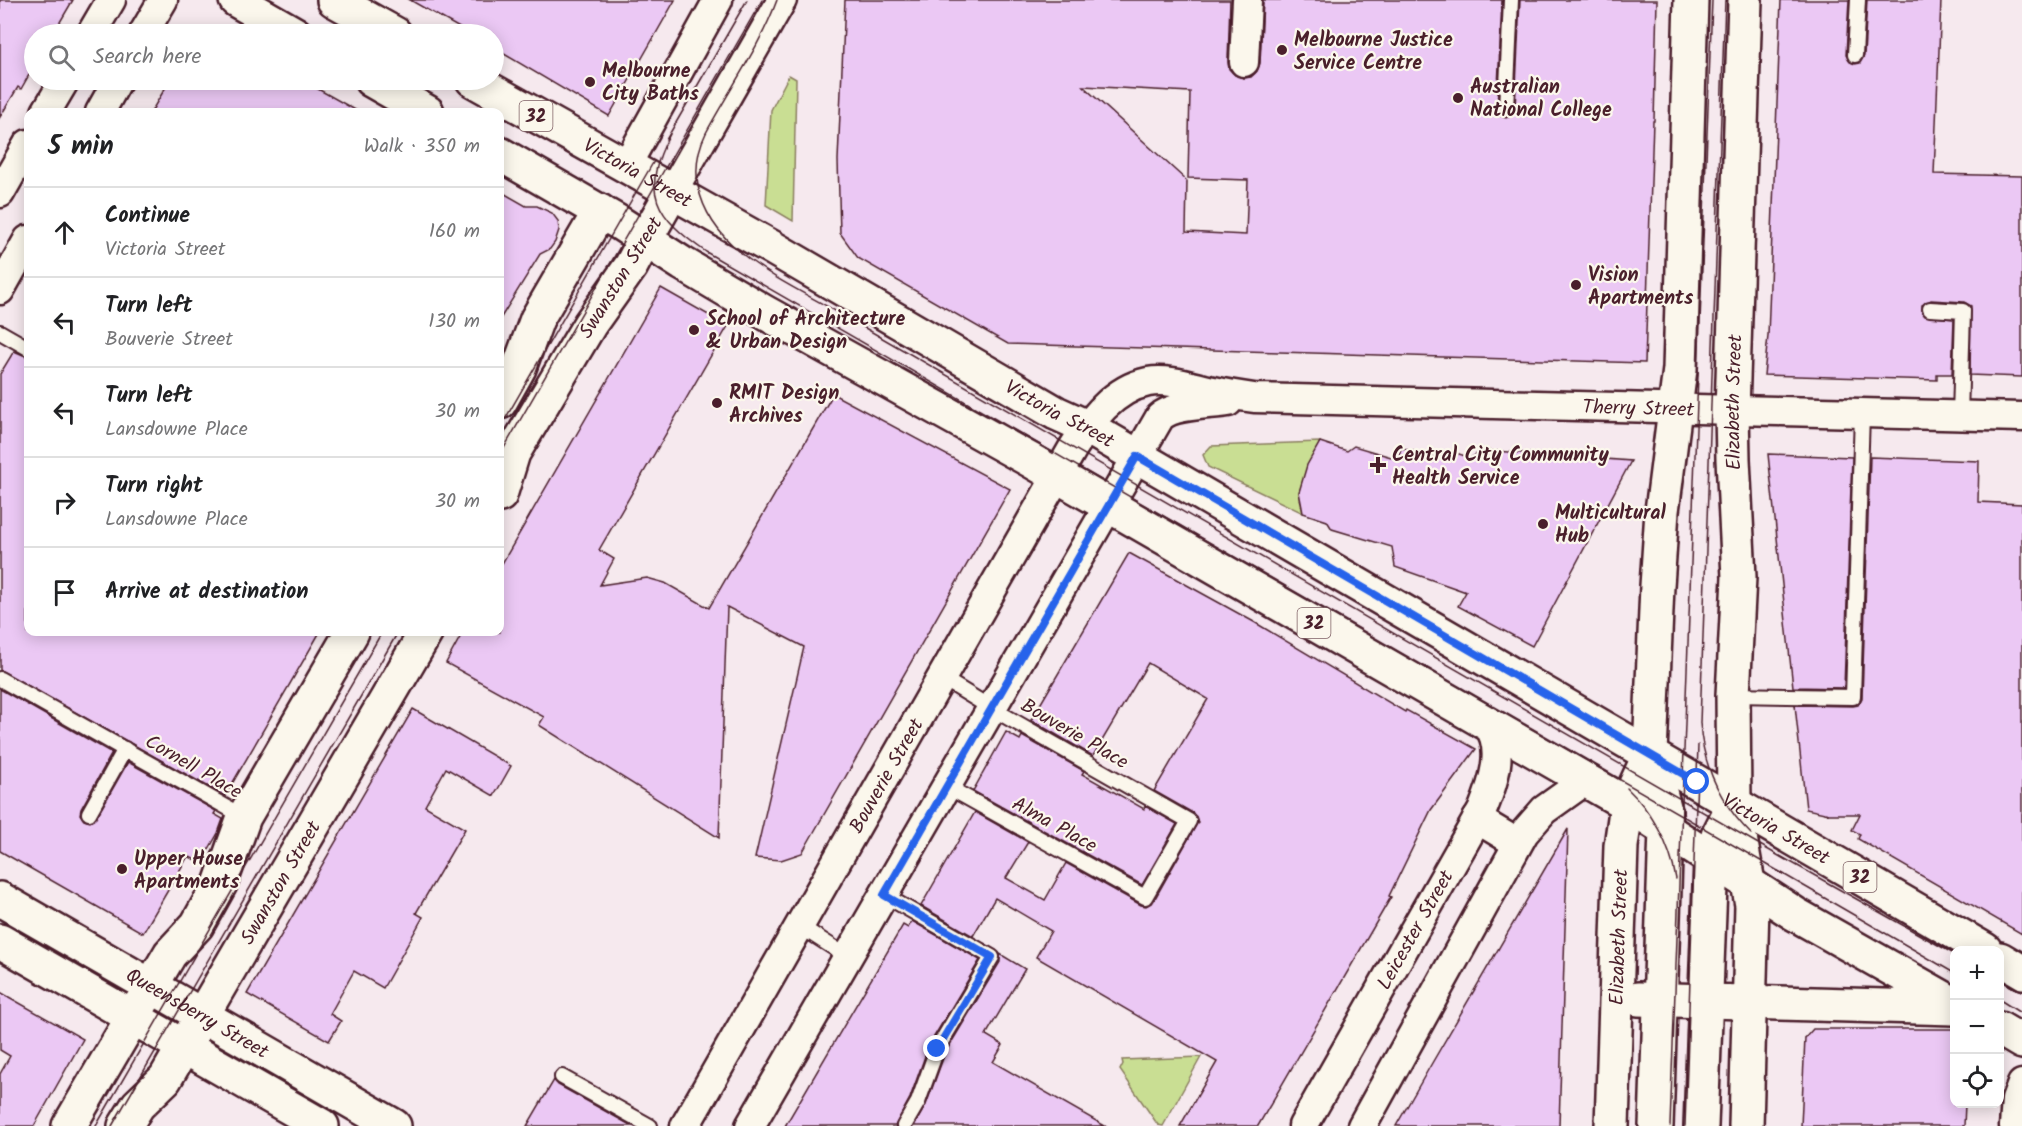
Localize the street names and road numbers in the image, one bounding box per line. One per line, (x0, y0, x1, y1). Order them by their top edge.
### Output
road number: 32 (520, 101, 552, 131)
street label: Victoria Street (576, 131, 698, 218)
street label: Swanston Street (571, 210, 672, 345)
street label: Elizabeth Street (1718, 333, 1752, 471)
street label: Victoria Street (998, 372, 1120, 458)
street label: Therry Street (1582, 392, 1695, 427)
road number: 32 (1298, 608, 1330, 638)
street label: Bouverie Place (1014, 691, 1134, 779)
street label: Bouverie Street (842, 713, 933, 840)
street label: Cornell Place (138, 727, 248, 809)
street label: Victoria Street (1715, 786, 1836, 874)
street label: Alma Place (1005, 789, 1103, 862)
street label: Swanston Street (233, 815, 331, 951)
road number: 32 (1844, 862, 1876, 892)
street label: Leicester Street (1370, 864, 1463, 996)
street label: Elizabeth Street (1602, 868, 1638, 1006)
street label: Queensberry Street (119, 961, 274, 1069)

